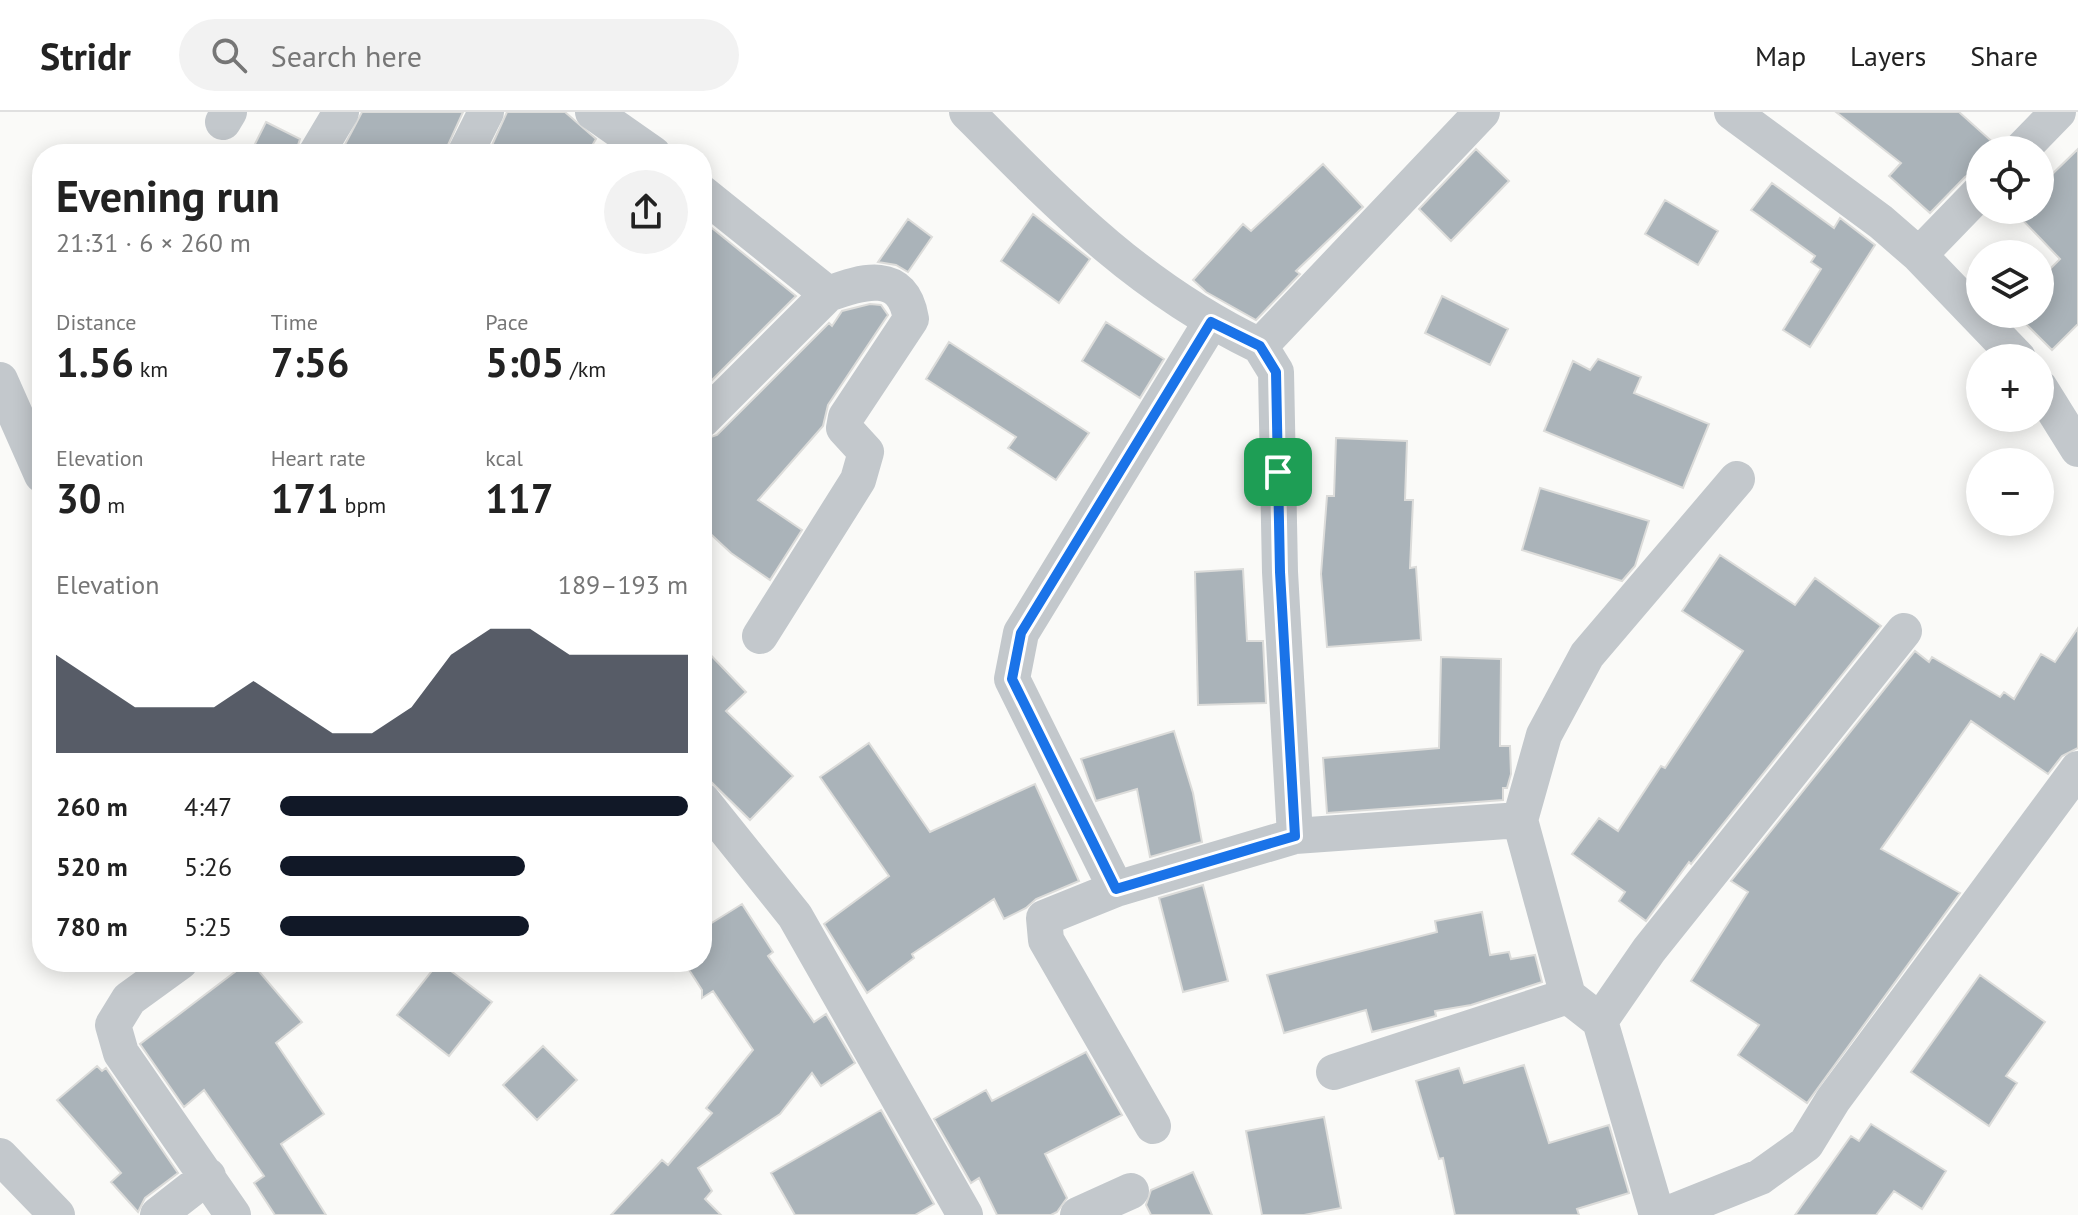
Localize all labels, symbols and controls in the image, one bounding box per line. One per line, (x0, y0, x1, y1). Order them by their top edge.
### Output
search box (179, 19, 739, 91)
text: Stridr (40, 31, 131, 80)
icon: search (207, 33, 251, 77)
text: Search here (271, 36, 422, 75)
text: Map (1755, 37, 1806, 74)
text: Layers (1850, 37, 1926, 74)
text: Share (1970, 37, 2038, 74)
map controls (1966, 136, 2054, 536)
button: locate (1966, 136, 2054, 224)
text: Evening run (56, 167, 280, 224)
button: share (604, 170, 688, 254)
text: 21:31 · 6 × 260 m (56, 226, 251, 259)
button: layers (1966, 240, 2054, 328)
text: Distance (56, 308, 137, 336)
text: Time (271, 308, 318, 336)
text: Pace (485, 308, 528, 336)
text: 1.56 (56, 336, 134, 388)
text: 7:56 (271, 336, 349, 388)
text: 5:05 (485, 336, 564, 388)
button: + (1966, 344, 2054, 432)
text: km (134, 355, 168, 383)
text: /km (564, 355, 606, 383)
pin (1244, 438, 1312, 506)
text: Elevation (56, 444, 144, 472)
text: Heart rate (271, 444, 366, 472)
text: kcal (485, 444, 523, 472)
button: − (1966, 448, 2054, 536)
icon: arrive (1256, 450, 1300, 494)
text: 30 (56, 472, 101, 524)
text: 171 (271, 472, 339, 524)
text: 117 (485, 472, 553, 524)
text: m (101, 491, 125, 519)
text: bpm (339, 491, 386, 519)
text: Elevation (56, 568, 160, 601)
text: 189–193 m (558, 568, 688, 601)
text: 260 m (56, 790, 128, 823)
text: 4:47 (184, 790, 232, 823)
text: 520 m (56, 850, 128, 883)
text: 5:26 (184, 850, 232, 883)
text: 780 m (56, 910, 128, 943)
text: 5:25 (184, 910, 232, 943)

